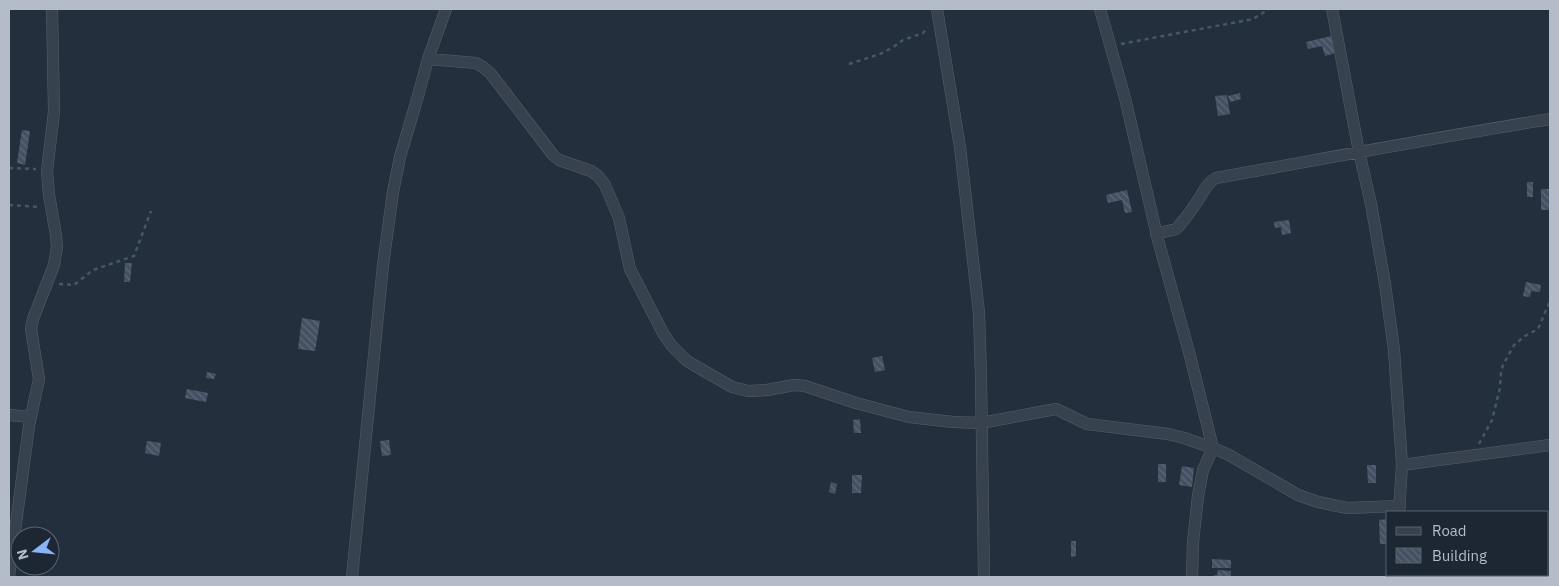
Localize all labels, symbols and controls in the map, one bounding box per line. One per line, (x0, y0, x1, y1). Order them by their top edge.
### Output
legend (1386, 511, 1549, 576)
text: Road (1432, 521, 1467, 540)
north arrow (10, 526, 60, 576)
text: Building (1432, 546, 1487, 565)
text: N (12, 547, 33, 562)

